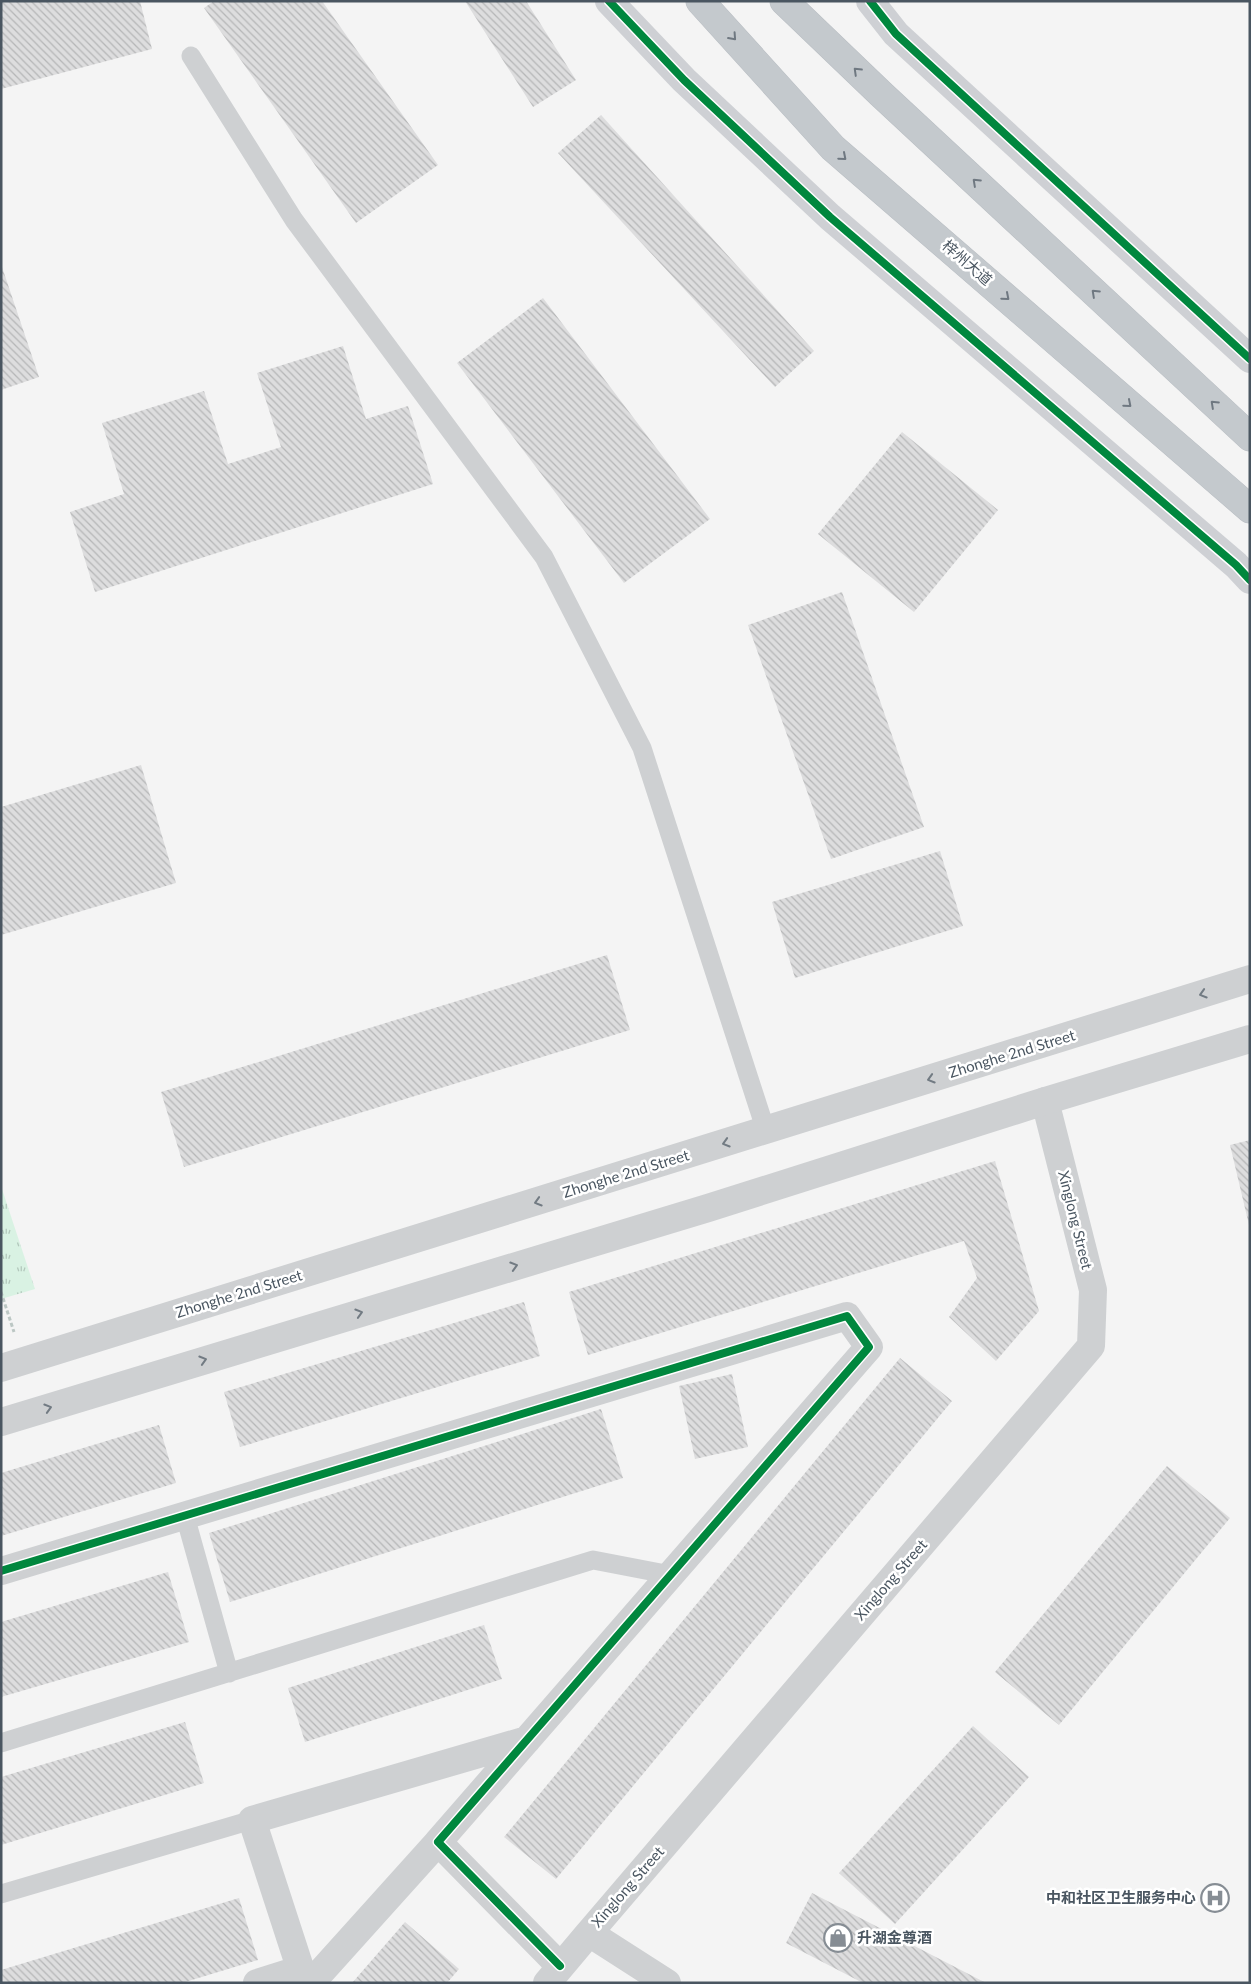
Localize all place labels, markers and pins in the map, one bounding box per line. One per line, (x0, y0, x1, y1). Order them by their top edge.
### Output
hospital icon: 中和社区卫生服务中心 (1200, 1883, 1230, 1913)
place label: 中和社区卫生服务中心 (1046, 1888, 1196, 1906)
shop icon: 升湖金尊酒 (823, 1923, 853, 1953)
place label: 升湖金尊酒 (857, 1928, 932, 1946)

